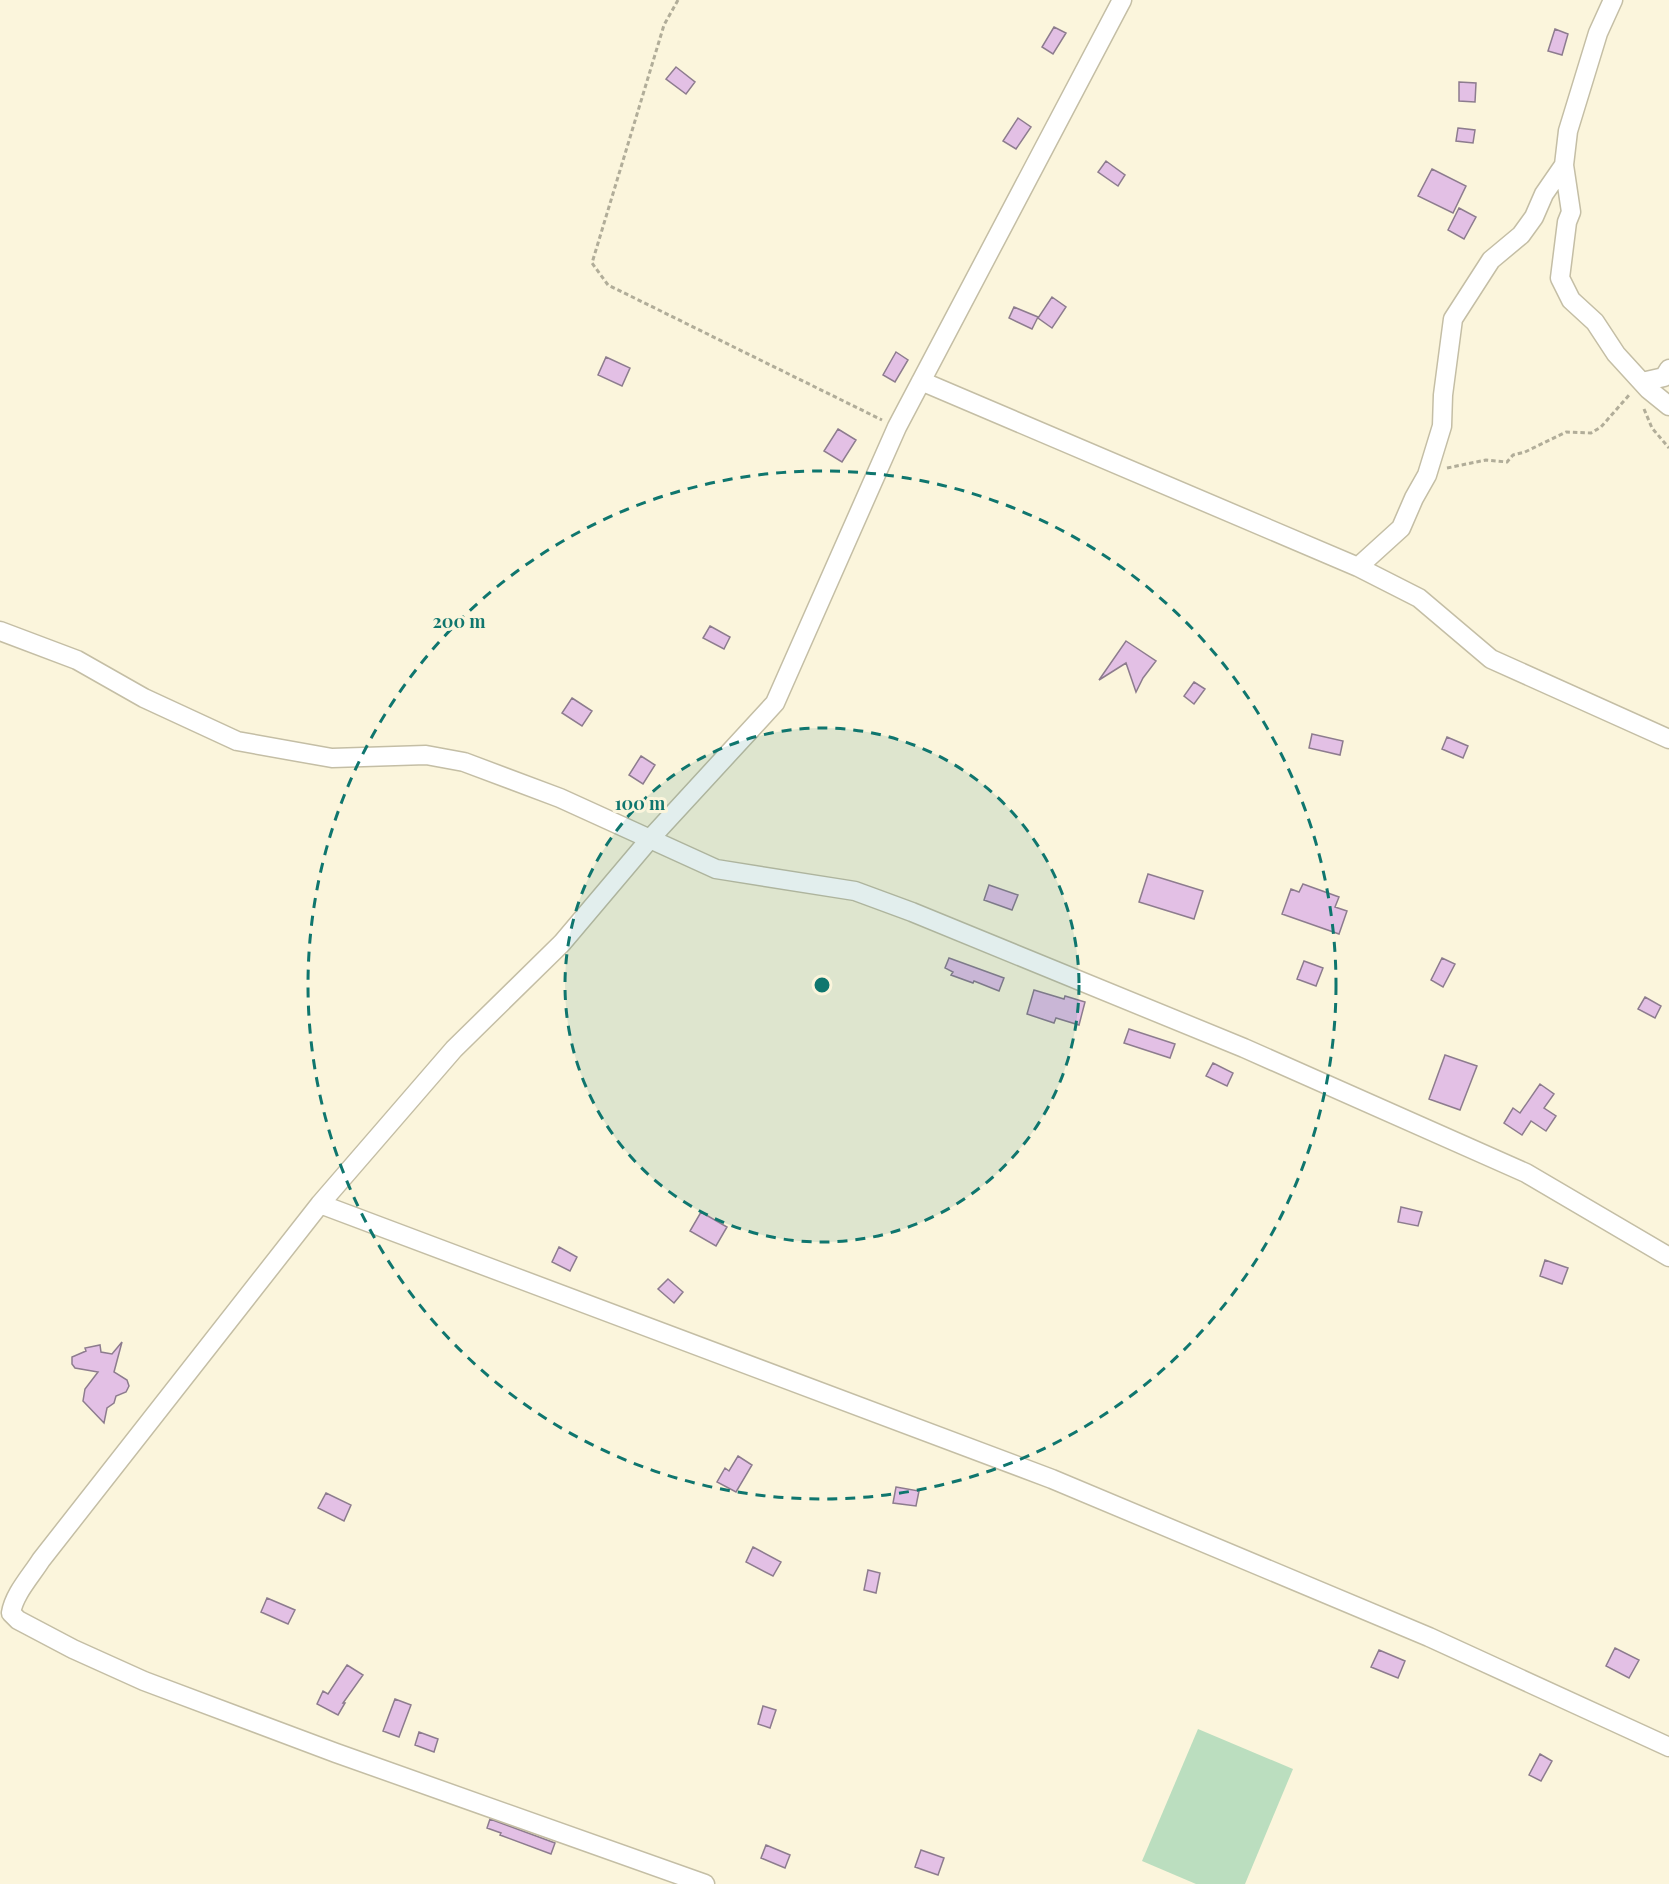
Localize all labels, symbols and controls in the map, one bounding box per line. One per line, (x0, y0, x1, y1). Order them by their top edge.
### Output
text: 200 m (432, 609, 486, 633)
text: 100 m (615, 791, 666, 815)
centre of rings (812, 975, 832, 995)

